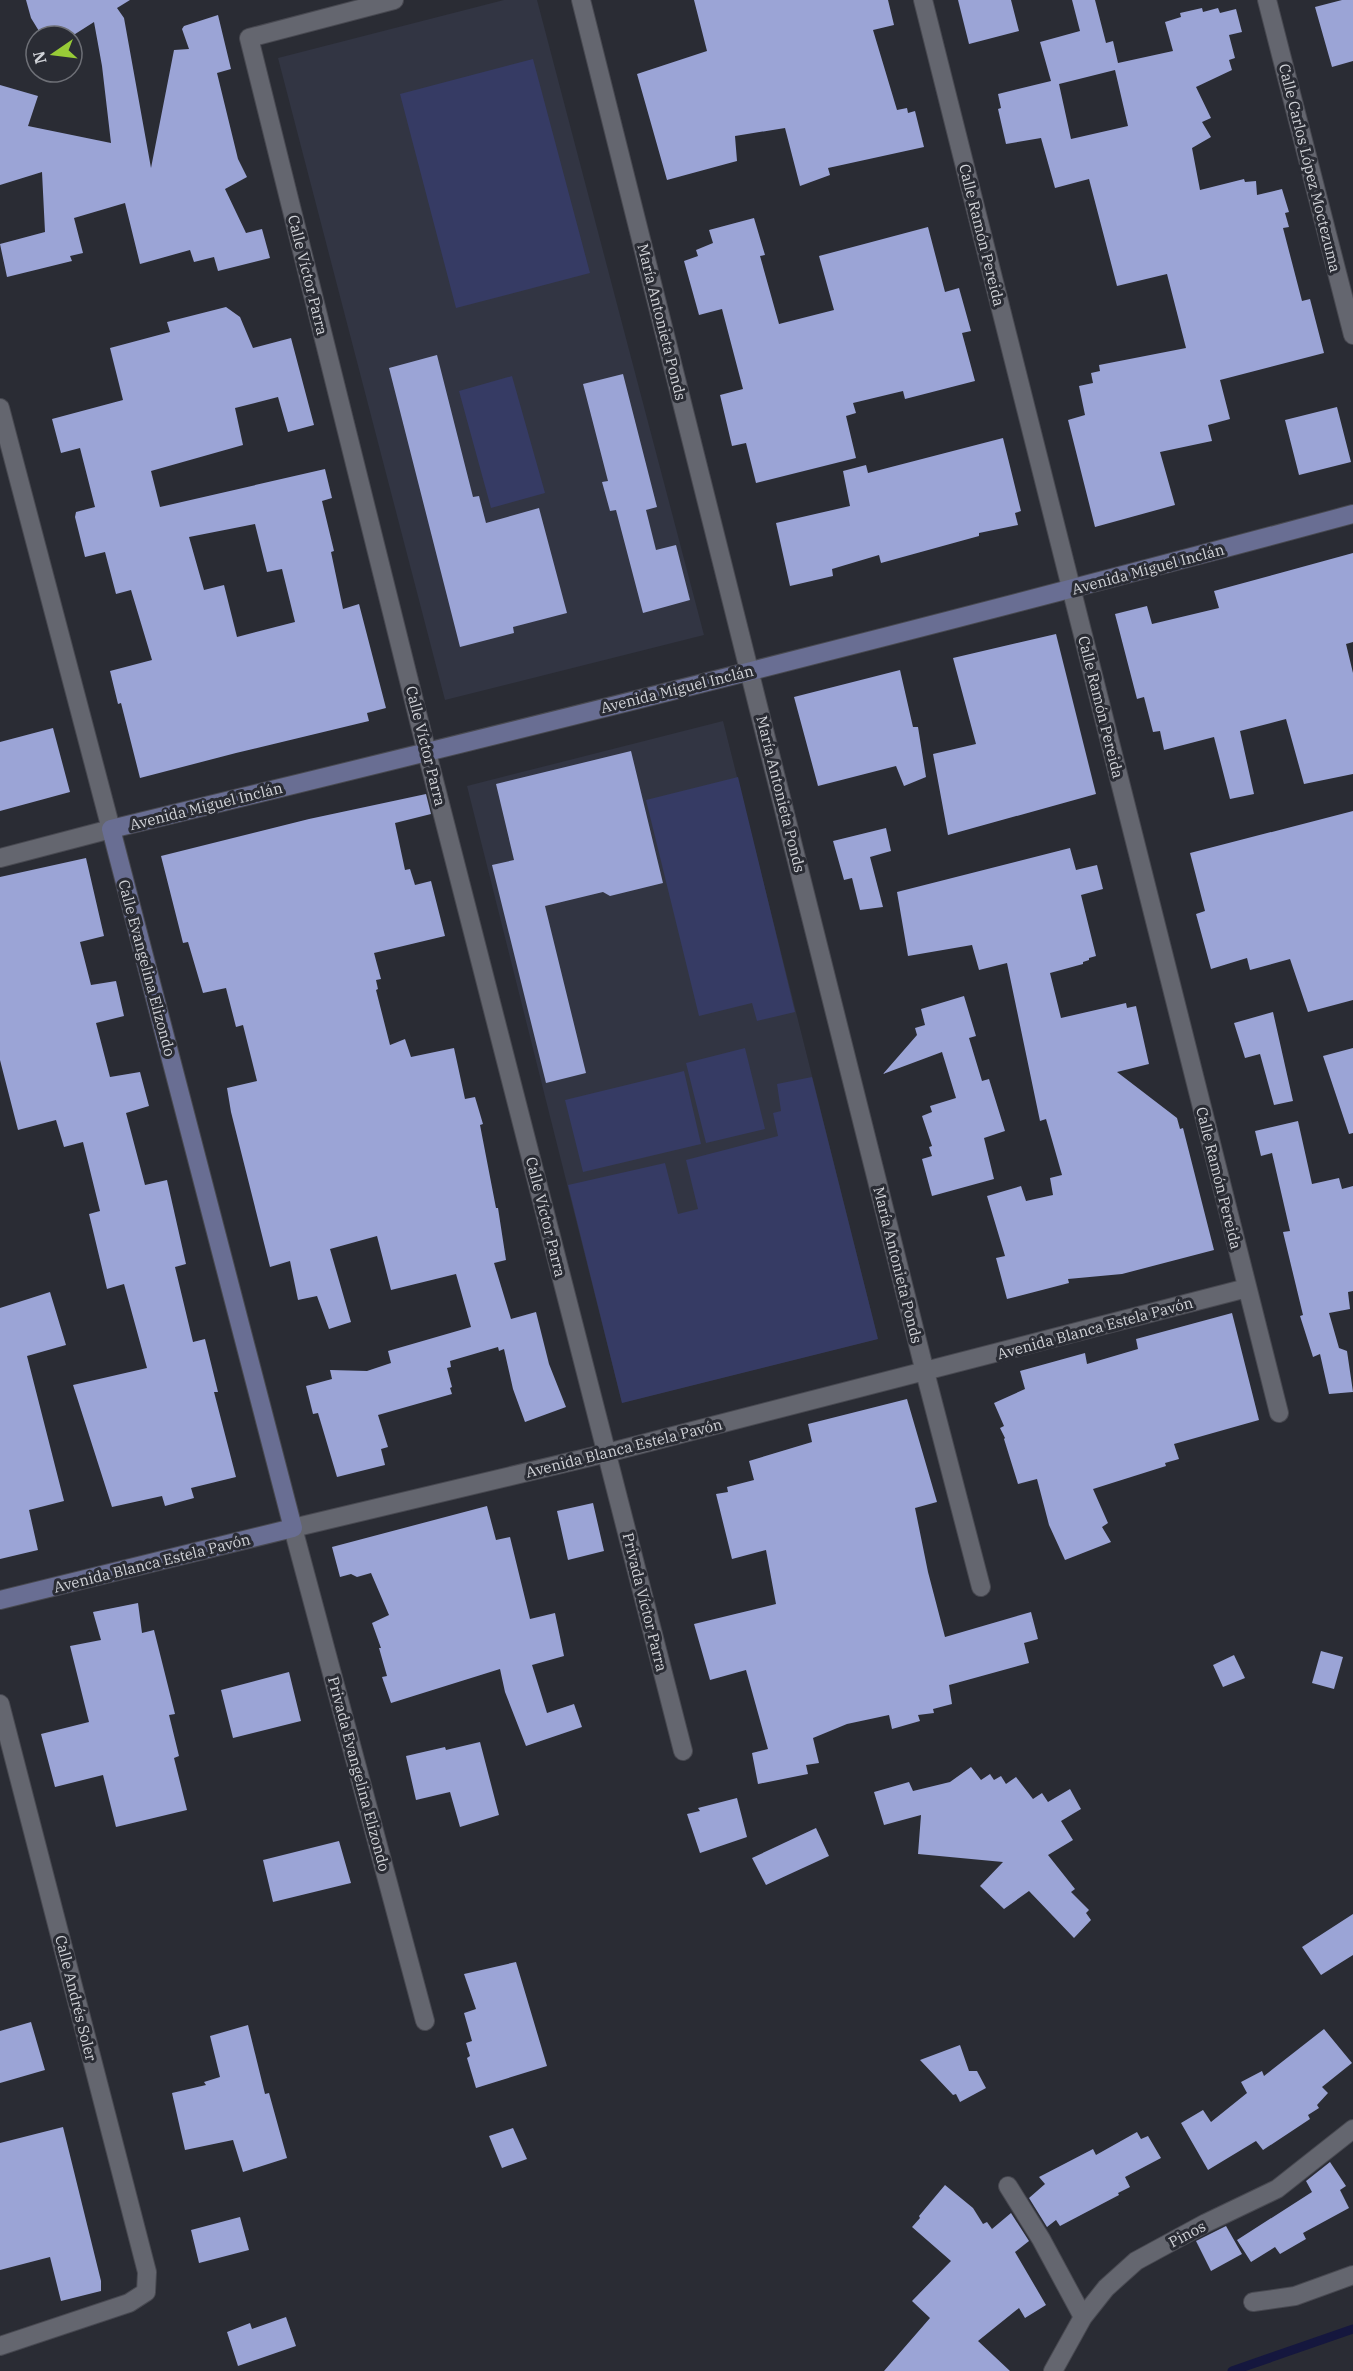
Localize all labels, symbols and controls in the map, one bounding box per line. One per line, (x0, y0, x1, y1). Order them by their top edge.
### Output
north arrow (24, 24, 84, 84)
text: N (28, 49, 51, 66)
street label: Calle Carlos López Moctezuma (1275, 62, 1345, 274)
street label: Calle Ramón Pereida (955, 162, 1009, 308)
street label: Calle Víctor Parra (284, 213, 332, 337)
street label: María Antonieta Ponds (633, 242, 691, 402)
street label: Avenida Miguel Inclán (1070, 539, 1227, 598)
street label: Calle Ramón Pereida (1074, 634, 1128, 780)
street label: Avenida Miguel Inclán (599, 661, 756, 717)
street label: Calle Víctor Parra (402, 684, 450, 808)
street label: María Antonieta Ponds (752, 714, 810, 874)
street label: Avenida Miguel Inclán (128, 778, 285, 834)
street label: Calle Evangelina Elizondo (114, 878, 180, 1058)
street label: Calle Ramón Pereida (1192, 1105, 1246, 1251)
street label: Calle Víctor Parra (522, 1155, 570, 1279)
street label: María Antonieta Ponds (869, 1185, 927, 1345)
street label: Avenida Blanca Estela Pavón (995, 1293, 1195, 1363)
street label: Avenida Blanca Estela Pavón (524, 1414, 725, 1482)
street label: Avenida Blanca Estela Pavón (52, 1529, 253, 1597)
street label: Privada Víctor Parra (619, 1531, 671, 1673)
street label: Privada Evangelina Elizondo (324, 1674, 394, 1874)
street label: Calle Andrés Soler (51, 1933, 101, 2063)
street label: Pinos (1165, 2216, 1209, 2252)

